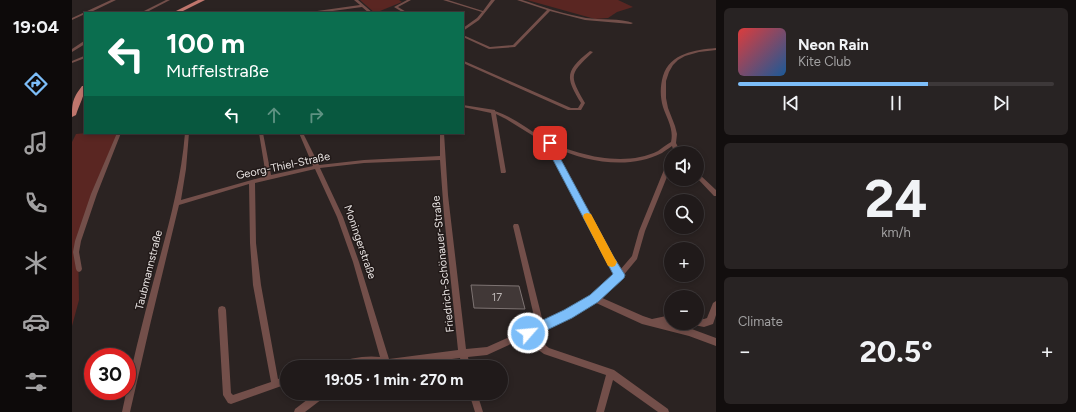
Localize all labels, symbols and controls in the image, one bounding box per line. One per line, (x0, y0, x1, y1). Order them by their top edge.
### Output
text: 19:04 (13, 16, 59, 38)
text: 100 m (166, 26, 245, 60)
icon: left (100, 28, 152, 80)
text: Neon Rain (798, 36, 869, 54)
text: Kite Club (798, 54, 851, 69)
text: Muffelstraße (166, 60, 269, 82)
icon: directions (22, 70, 50, 98)
icon: previous (780, 92, 802, 114)
icon: pause (885, 92, 907, 114)
icon: next (990, 92, 1012, 114)
icon: left (221, 104, 243, 126)
icon: ahead (263, 104, 285, 126)
icon: right (305, 104, 327, 126)
pin (533, 126, 567, 160)
icon: music (22, 129, 50, 157)
icon: arrive (539, 132, 561, 154)
map controls (664, 146, 704, 330)
button: sound (664, 146, 704, 186)
street label: Georg-Thiel-Straße (235, 150, 331, 182)
text: 24 (864, 168, 928, 230)
icon: phone (22, 189, 50, 217)
button: search (664, 194, 704, 234)
street label: Friedrich-Schönauer-Straße (429, 195, 457, 333)
street label: Moningerstraße (341, 203, 379, 281)
text: km/h (881, 225, 911, 240)
street label: Taubmannstraße (133, 229, 165, 311)
button: + (664, 242, 704, 282)
icon: climate (22, 249, 50, 277)
button: − (664, 290, 704, 330)
house number: 17 (492, 291, 502, 304)
icon: car (22, 308, 50, 336)
position arrow (507, 312, 549, 354)
text: Climate (738, 314, 783, 329)
text: 20.5° (859, 333, 933, 370)
text: − (738, 338, 752, 365)
text: + (1040, 338, 1054, 365)
speed limit sign: 30 (84, 348, 136, 400)
icon: filters (22, 368, 50, 396)
text: 19:05 · 1 min · 270 m (325, 371, 463, 389)

